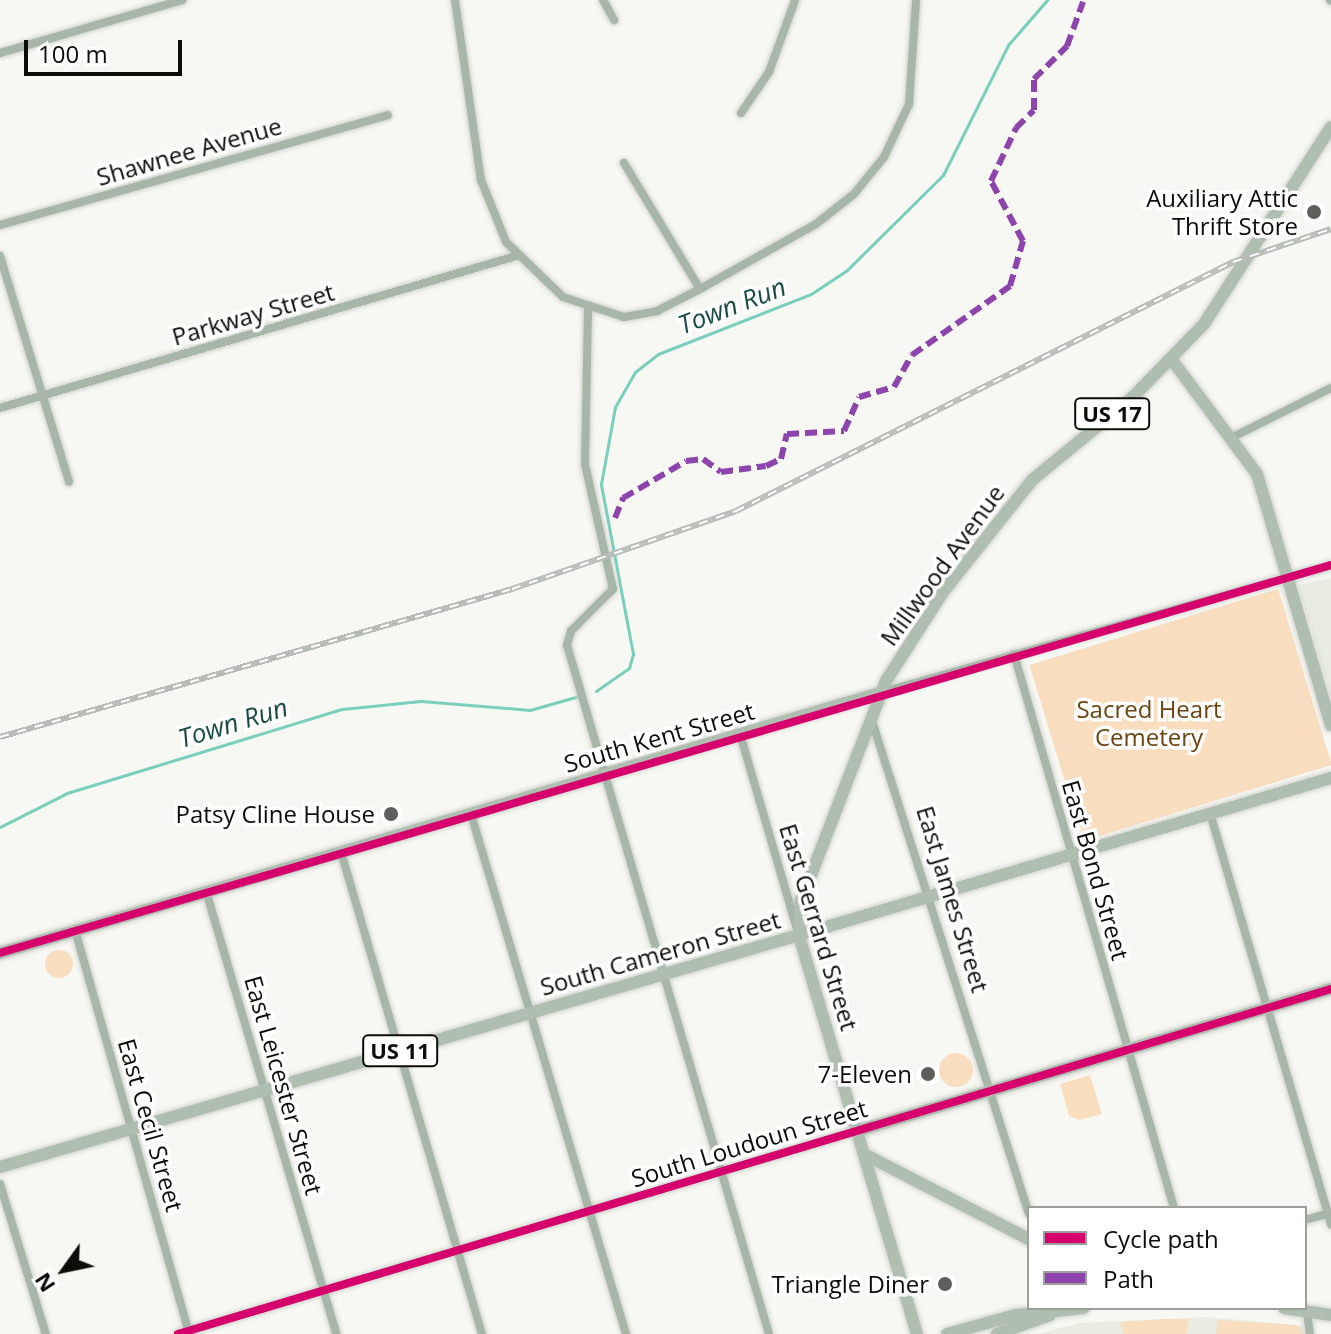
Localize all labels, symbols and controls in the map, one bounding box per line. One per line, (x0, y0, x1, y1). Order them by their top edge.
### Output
scale bar (28, 24, 186, 74)
text: 100 m (38, 37, 108, 70)
street label: Shawnee Avenue (93, 111, 285, 191)
place label: Auxiliary Attic Thrift Store (1146, 184, 1298, 240)
marker: Auxiliary Attic Thrift Store (1305, 203, 1323, 221)
water label: Town Run (674, 271, 790, 341)
street label: Parkway Street (169, 277, 337, 351)
road number: US 17 (1074, 396, 1150, 432)
street label: Millwood Avenue (874, 479, 1010, 651)
water label: Town Run (175, 692, 291, 754)
park label: Sacred Heart Cemetery (1076, 695, 1222, 751)
street label: South Kent Street (561, 696, 757, 778)
street label: East Bond Street (1057, 777, 1135, 963)
place label: Patsy Cline House (176, 800, 375, 828)
street label: East James Street (911, 802, 995, 996)
marker: Patsy Cline House (382, 805, 400, 823)
street label: East Gerrard Street (774, 820, 864, 1034)
street label: South Cameron Street (537, 905, 783, 1001)
street label: East Leicester Street (239, 972, 329, 1198)
road number: US 11 (362, 1033, 438, 1069)
street label: East Cecil Street (113, 1035, 189, 1215)
place label: 7-Eleven (818, 1060, 912, 1088)
marker: 7-Eleven (919, 1065, 937, 1083)
street label: South Loudoun Street (627, 1093, 871, 1193)
legend (1027, 1206, 1307, 1310)
text: Cycle path (1103, 1222, 1219, 1255)
north arrow (24, 1230, 104, 1310)
text: Path (1103, 1262, 1154, 1295)
text: N (26, 1267, 61, 1299)
place label: Triangle Diner (772, 1270, 929, 1298)
marker: Triangle Diner (936, 1275, 954, 1293)

